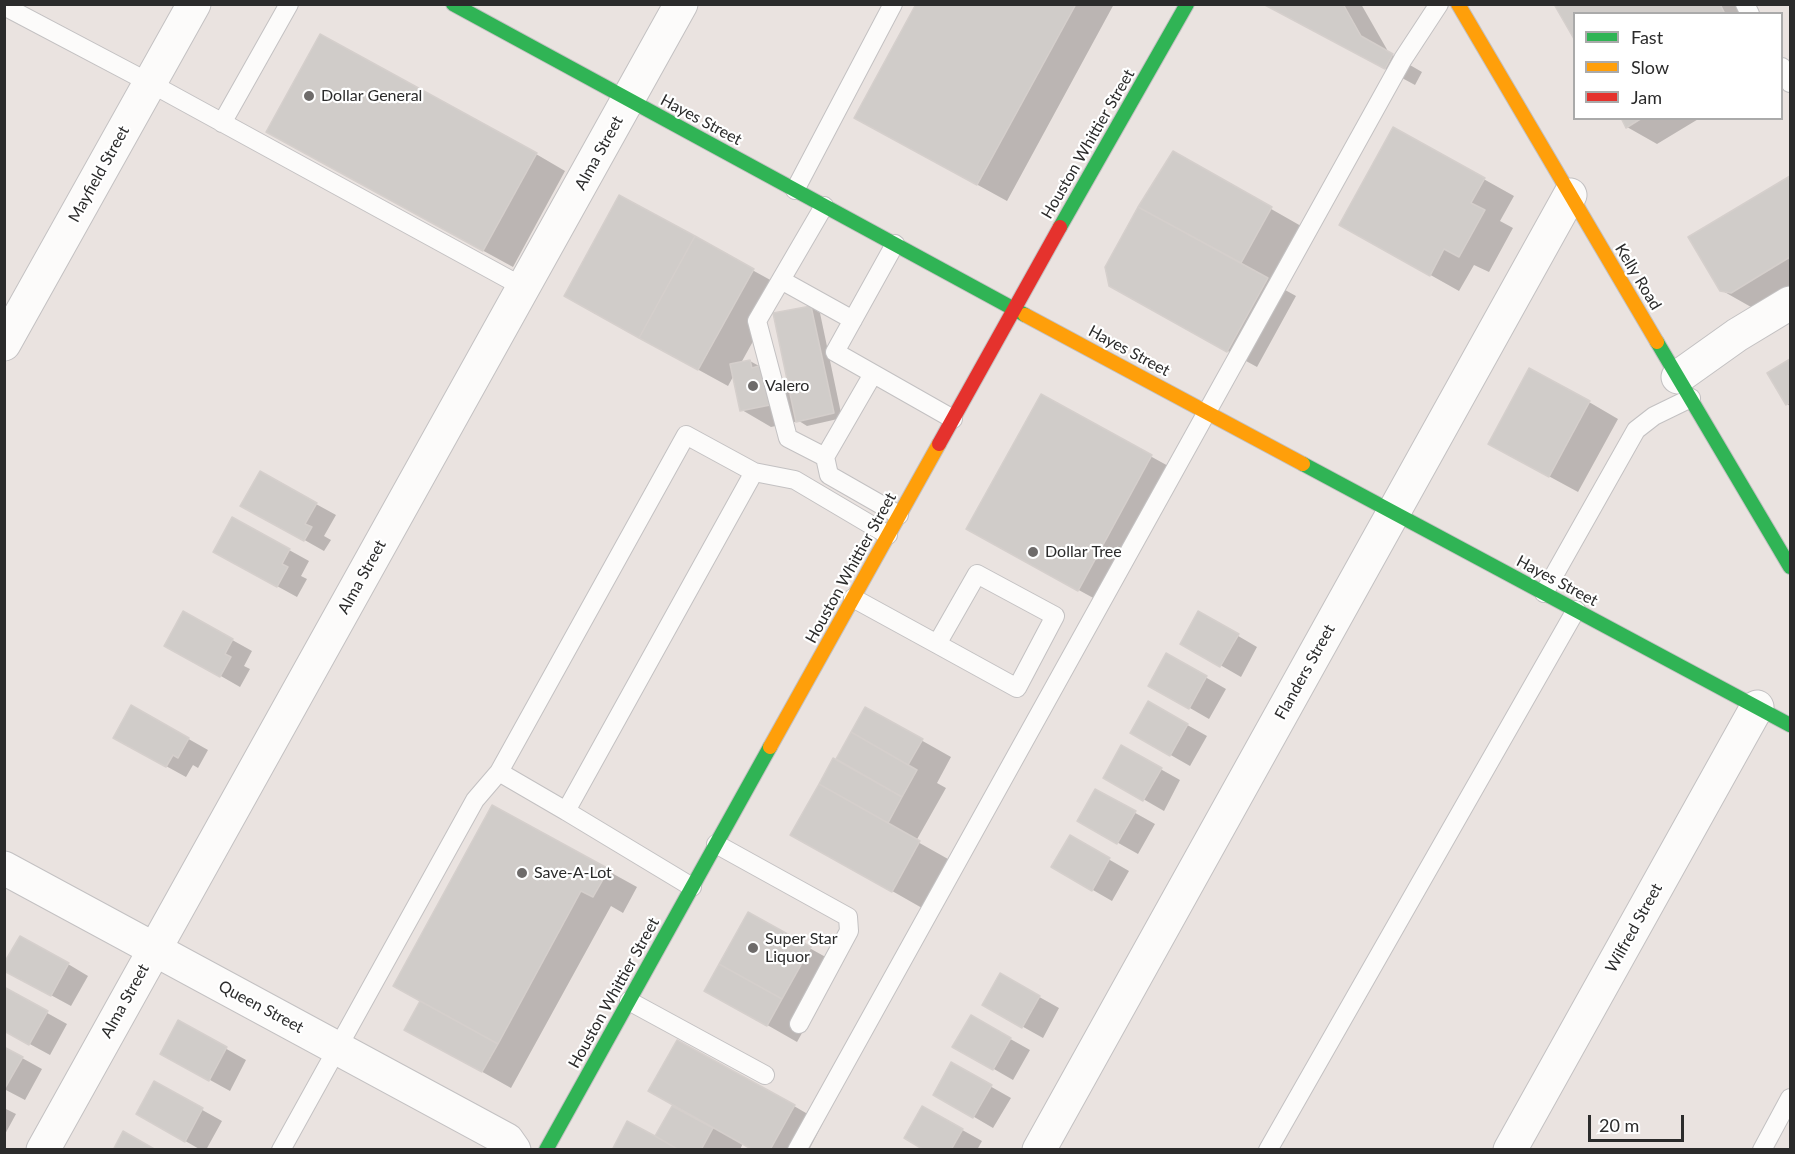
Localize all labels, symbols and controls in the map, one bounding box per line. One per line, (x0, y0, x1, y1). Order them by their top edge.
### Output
legend (1573, 12, 1783, 120)
text: Fast (1631, 26, 1663, 48)
text: Slow (1631, 56, 1669, 78)
street label: Houston Whittier Street (1037, 66, 1139, 222)
place label: Dollar General (321, 86, 422, 106)
text: Jam (1631, 86, 1662, 108)
marker: Dollar General (302, 89, 316, 103)
street label: Hayes Street (657, 91, 745, 149)
street label: Alma Street (571, 113, 627, 193)
street label: Mayfield Street (65, 122, 133, 226)
street label: Kelly Road (1611, 240, 1665, 314)
street label: Hayes Street (1085, 322, 1173, 380)
place label: Valero (765, 376, 809, 396)
marker: Valero (746, 379, 760, 393)
street label: Houston Whittier Street (802, 489, 900, 647)
street label: Alma Street (334, 537, 390, 617)
place label: Dollar Tree (1045, 542, 1122, 562)
marker: Dollar Tree (1026, 545, 1040, 559)
street label: Hayes Street (1513, 552, 1601, 610)
street label: Flanders Street (1271, 621, 1339, 723)
place label: Save-A-Lot (534, 863, 612, 883)
marker: Save-A-Lot (515, 866, 529, 880)
street label: Wilfred Street (1602, 880, 1666, 976)
street label: Houston Whittier Street (565, 914, 663, 1072)
place label: Super Star Liquor (765, 929, 838, 967)
marker: Super Star Liquor (746, 941, 760, 955)
street label: Alma Street (97, 961, 153, 1041)
street label: Queen Street (215, 977, 307, 1037)
scale bar (1591, 1103, 1687, 1141)
text: 20 m (1599, 1114, 1639, 1136)

